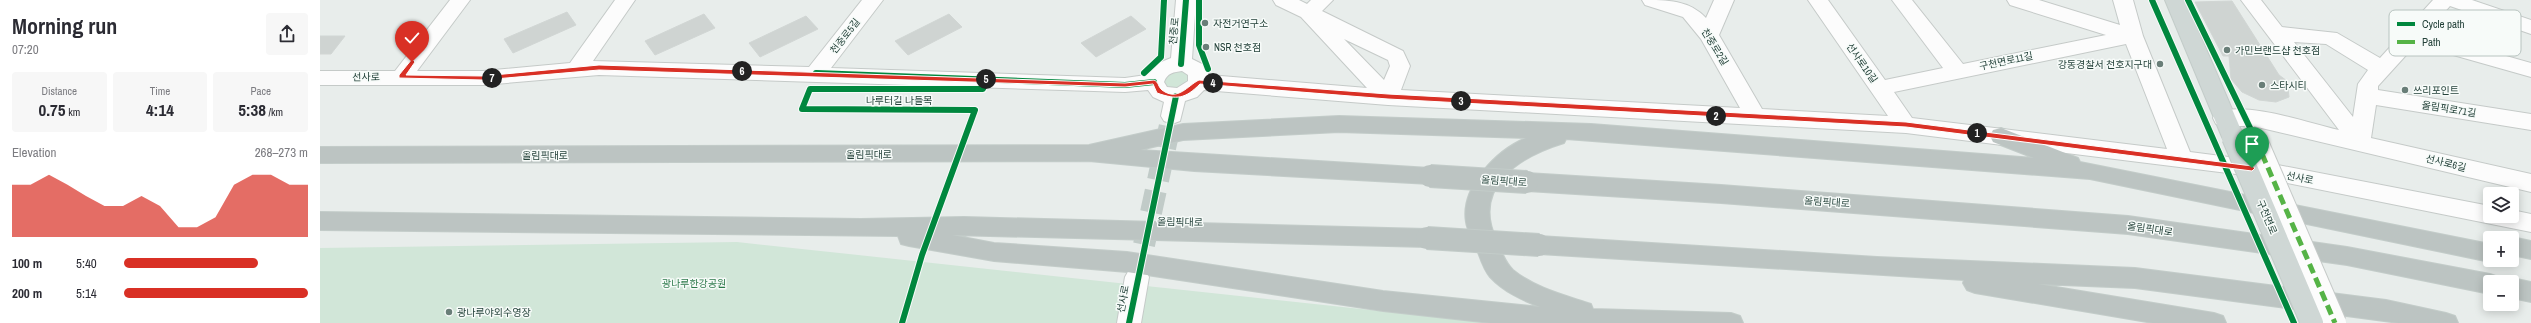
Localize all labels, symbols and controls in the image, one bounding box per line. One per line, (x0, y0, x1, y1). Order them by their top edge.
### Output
legend (2389, 10, 2521, 56)
text: Morning run (12, 11, 117, 41)
button: share (266, 13, 308, 55)
street label: 천중로5길 (827, 16, 863, 56)
street label: 천중로 (1166, 17, 1182, 45)
place label: 자전거연구소 (1213, 17, 1268, 30)
text: Cycle path (2422, 17, 2465, 31)
marker: 자전거연구소 (1200, 18, 1210, 28)
pin (395, 21, 429, 62)
street label: 천중로2길 (1699, 26, 1731, 68)
icon: check (401, 27, 423, 49)
text: Path (2422, 35, 2441, 49)
street label: 선사로10길 (1844, 40, 1880, 86)
text: 07:20 (12, 41, 39, 58)
place label: NSR 천호점 (1214, 41, 1261, 54)
marker: NSR 천호점 (1201, 42, 1211, 52)
place label: 가민브랜드샵 천호점 (2235, 44, 2320, 57)
marker: 가민브랜드샵 천호점 (2222, 45, 2232, 55)
street label: 구천면로11길 (1978, 49, 2034, 73)
place label: 강동경찰서 천호지구대 (2058, 58, 2152, 71)
marker: 강동경찰서 천호지구대 (2155, 59, 2165, 69)
pin: 6 (732, 61, 752, 81)
text: 6 (739, 64, 745, 78)
pin: 7 (482, 68, 502, 88)
pin: 5 (976, 69, 996, 89)
street label: 선사로 (352, 70, 380, 84)
text: 7 (489, 71, 495, 85)
text: 5 (983, 72, 989, 86)
pin: 4 (1203, 73, 1223, 93)
text: 4 (1210, 76, 1216, 90)
place label: 스타시티 (2270, 79, 2307, 92)
marker: 스타시티 (2257, 80, 2267, 90)
text: Distance (42, 84, 77, 98)
text: Time (150, 84, 170, 98)
text: Pace (250, 84, 271, 98)
place label: 쓰리포인트 (2413, 84, 2459, 97)
marker: 쓰리포인트 (2400, 85, 2410, 95)
pin: 3 (1451, 91, 1471, 111)
street label: 나루터길 나들목 (866, 94, 932, 107)
text: 3 (1458, 94, 1464, 108)
text: 0.75 (38, 98, 66, 121)
text: 4:14 (146, 98, 174, 121)
text: 5:38 (238, 98, 266, 121)
street label: 올림픽로71길 (2421, 98, 2477, 120)
text: km (66, 105, 80, 119)
text: /km (266, 105, 283, 119)
pin: 2 (1706, 106, 1726, 126)
text: 2 (1713, 109, 1719, 123)
pin: 1 (1967, 123, 1987, 143)
text: 1 (1974, 126, 1980, 140)
pin (2235, 127, 2269, 168)
icon: arrive (2241, 133, 2263, 155)
text: Elevation (12, 144, 56, 161)
text: 268–273 m (255, 144, 308, 161)
street label: 올림픽대로 (846, 148, 892, 161)
street label: 올림픽대로 (522, 149, 568, 162)
street label: 선사로6길 (2424, 152, 2468, 174)
street label: 선사로 (2285, 169, 2315, 187)
street label: 올림픽대로 (1481, 173, 1527, 189)
map controls (2483, 187, 2519, 311)
button: layers (2483, 187, 2519, 223)
street label: 올림픽대로 (1804, 194, 1850, 210)
street label: 구천면로 (2254, 198, 2280, 236)
street label: 올림픽대로 (1157, 215, 1203, 229)
street label: 올림픽대로 (2126, 219, 2174, 239)
button: + (2483, 231, 2519, 267)
text: 100 m (12, 255, 42, 272)
text: 5:40 (76, 255, 97, 272)
button: − (2483, 275, 2519, 311)
park label: 광나루한강공원 (662, 277, 726, 290)
street label: 선사로 (1114, 284, 1132, 314)
text: 200 m (12, 285, 42, 302)
text: 5:14 (76, 285, 97, 302)
place label: 광나루야외수영장 (457, 306, 531, 319)
marker: 광나루야외수영장 (444, 307, 454, 317)

